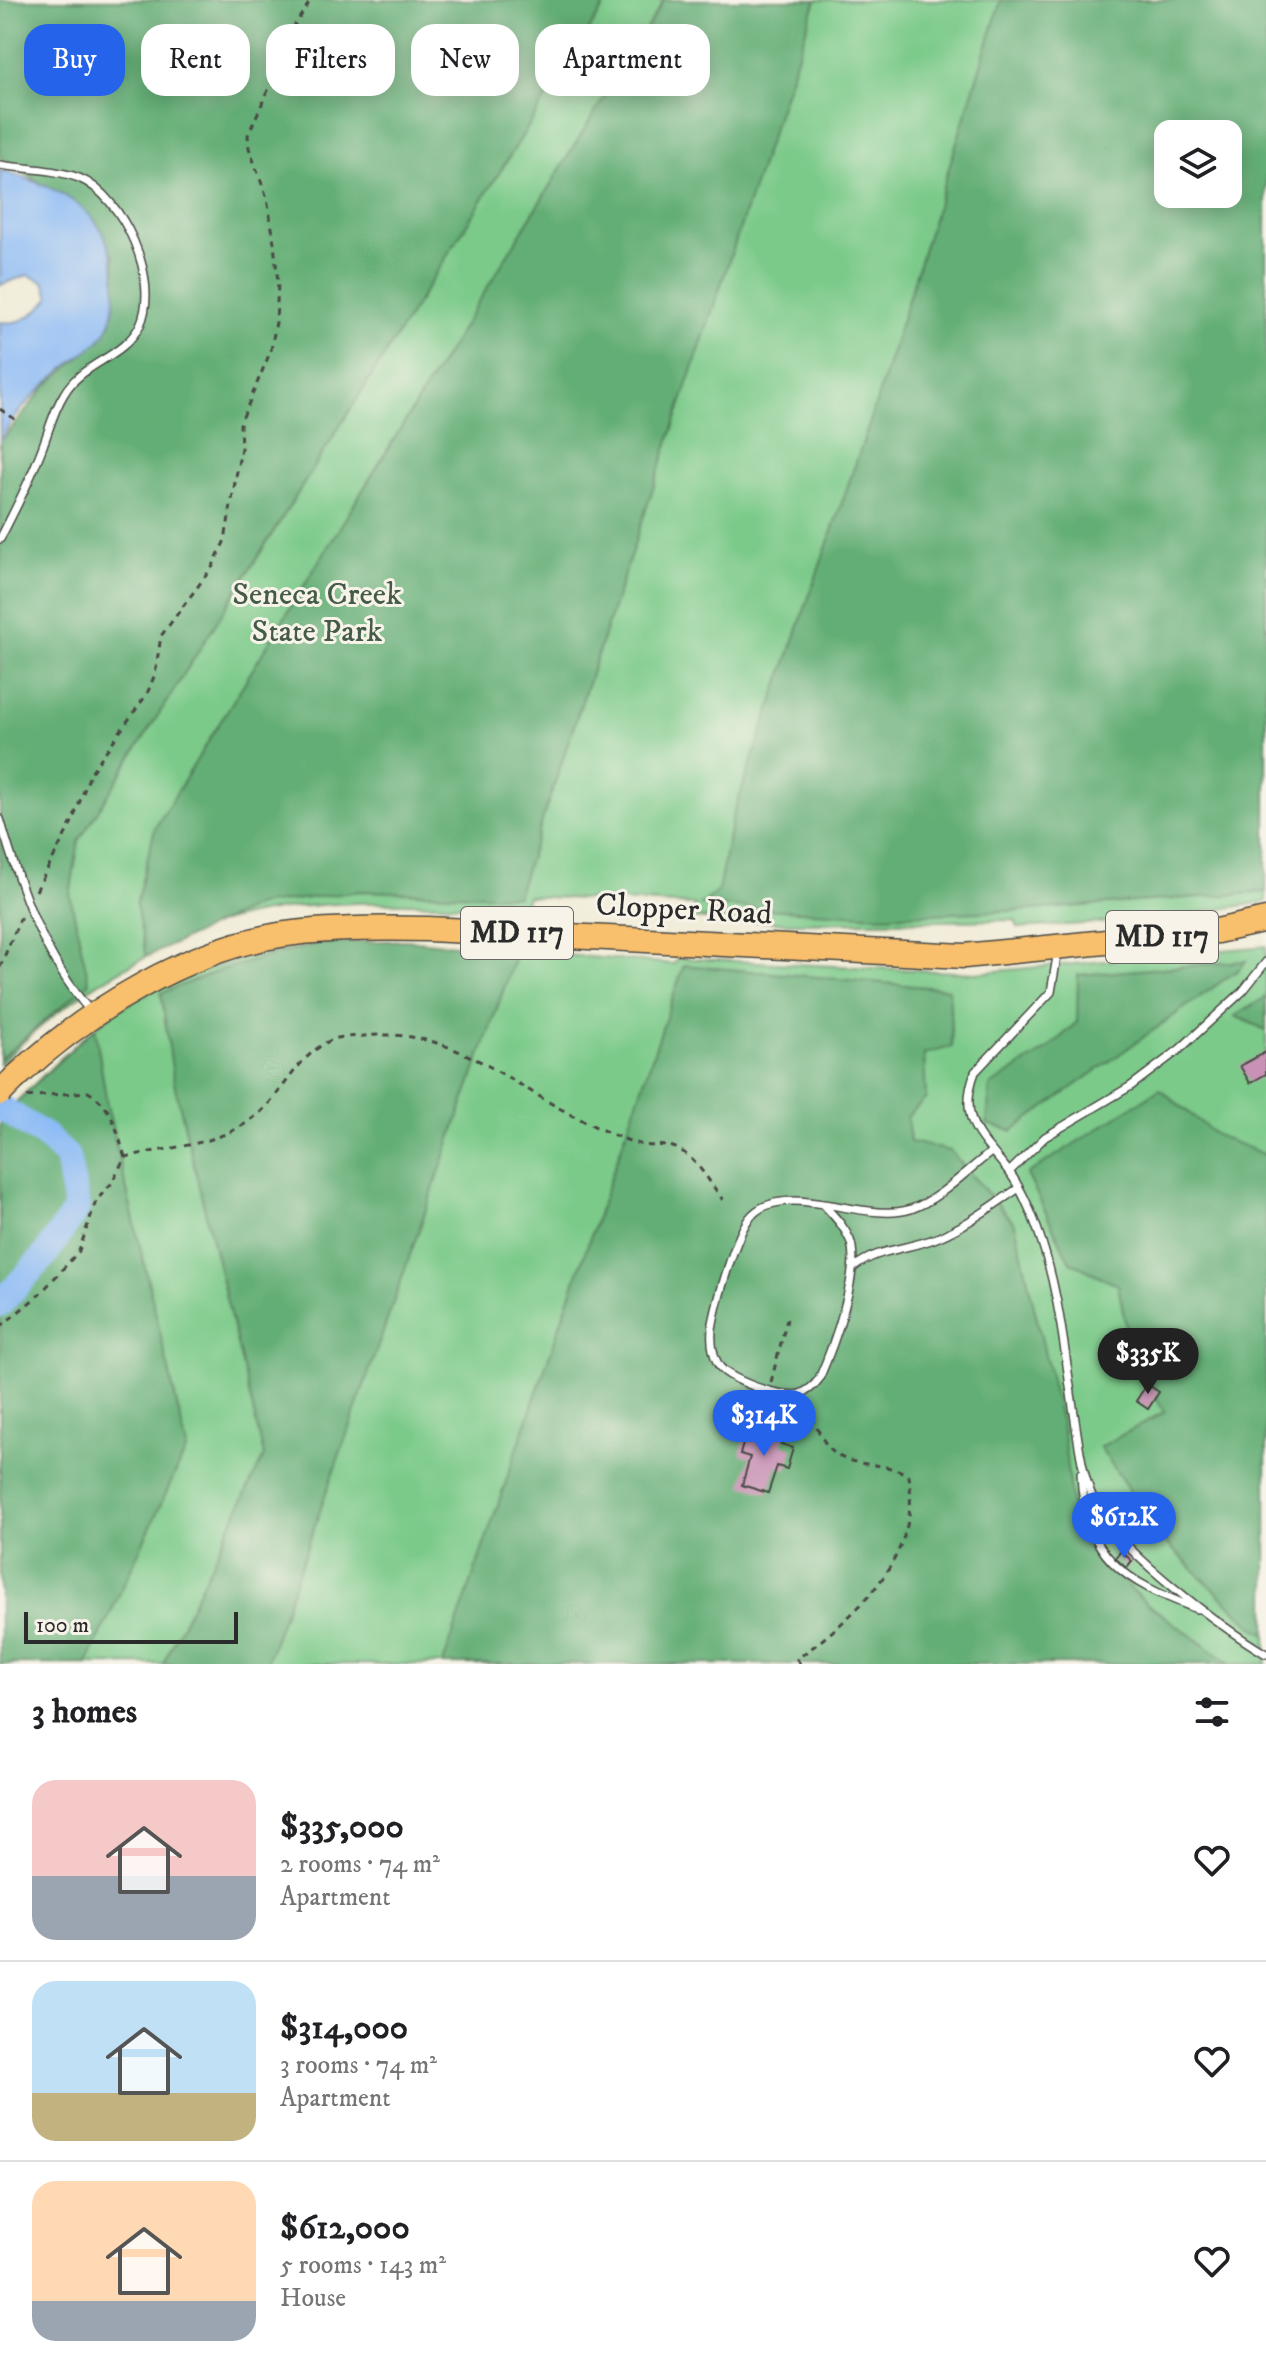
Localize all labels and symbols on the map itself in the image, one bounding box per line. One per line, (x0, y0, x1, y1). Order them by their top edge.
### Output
park label: Seneca Creek State Park (232, 575, 402, 652)
street label: Clopper Road (595, 885, 773, 935)
road number: MD 117 (461, 907, 573, 959)
road number: MD 117 (1106, 911, 1218, 963)
pin: $335K (1092, 1328, 1204, 1396)
pin: $314K (708, 1390, 820, 1458)
pin: $612K (1068, 1492, 1180, 1560)
scale bar (24, 1608, 238, 1644)

